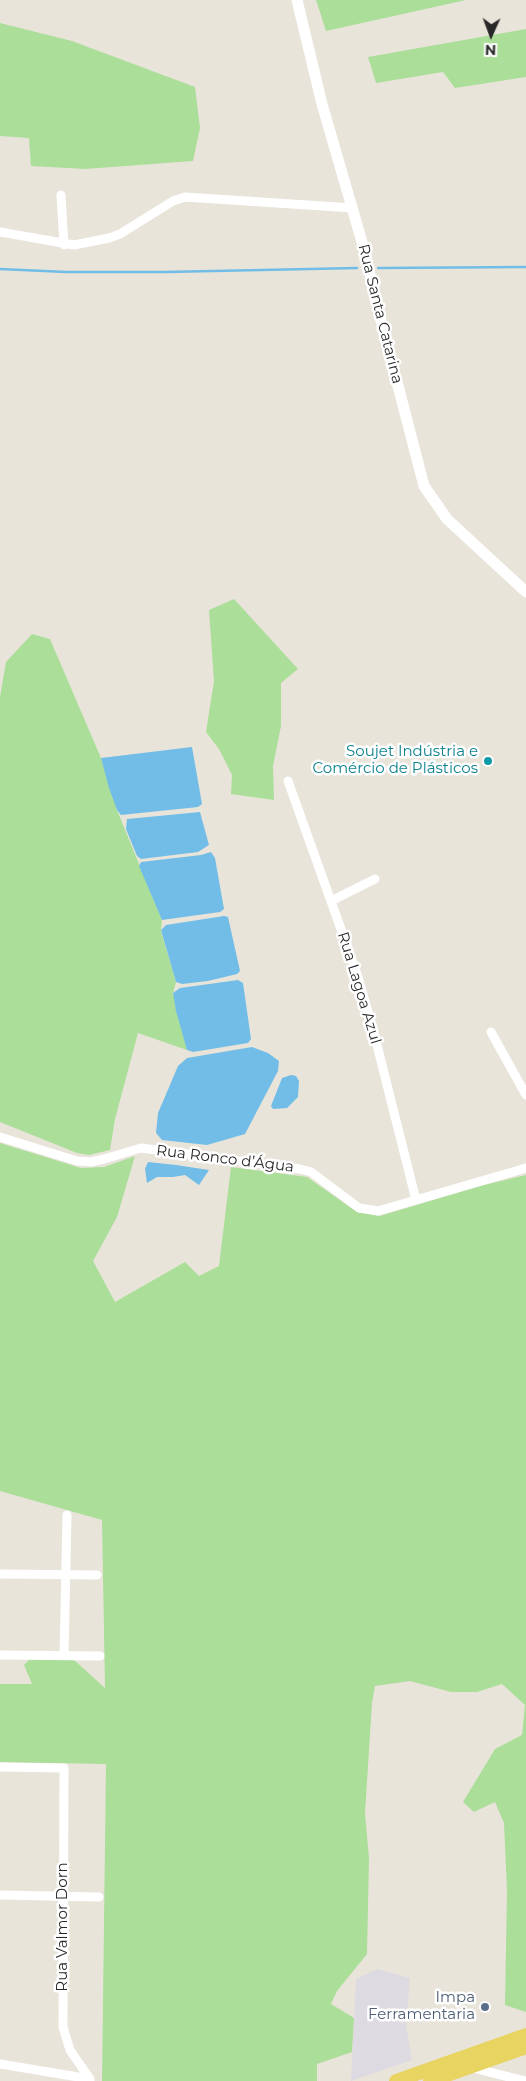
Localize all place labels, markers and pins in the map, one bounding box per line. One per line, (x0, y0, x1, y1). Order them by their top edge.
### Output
place label: Soujet Indústria e Comércio de Plásticos (313, 743, 478, 778)
marker: Soujet Indústria e Comércio de Plásticos (482, 755, 494, 767)
place label: Impa Ferramentaria (368, 1989, 475, 2024)
marker: Impa Ferramentaria (479, 2001, 491, 2013)

